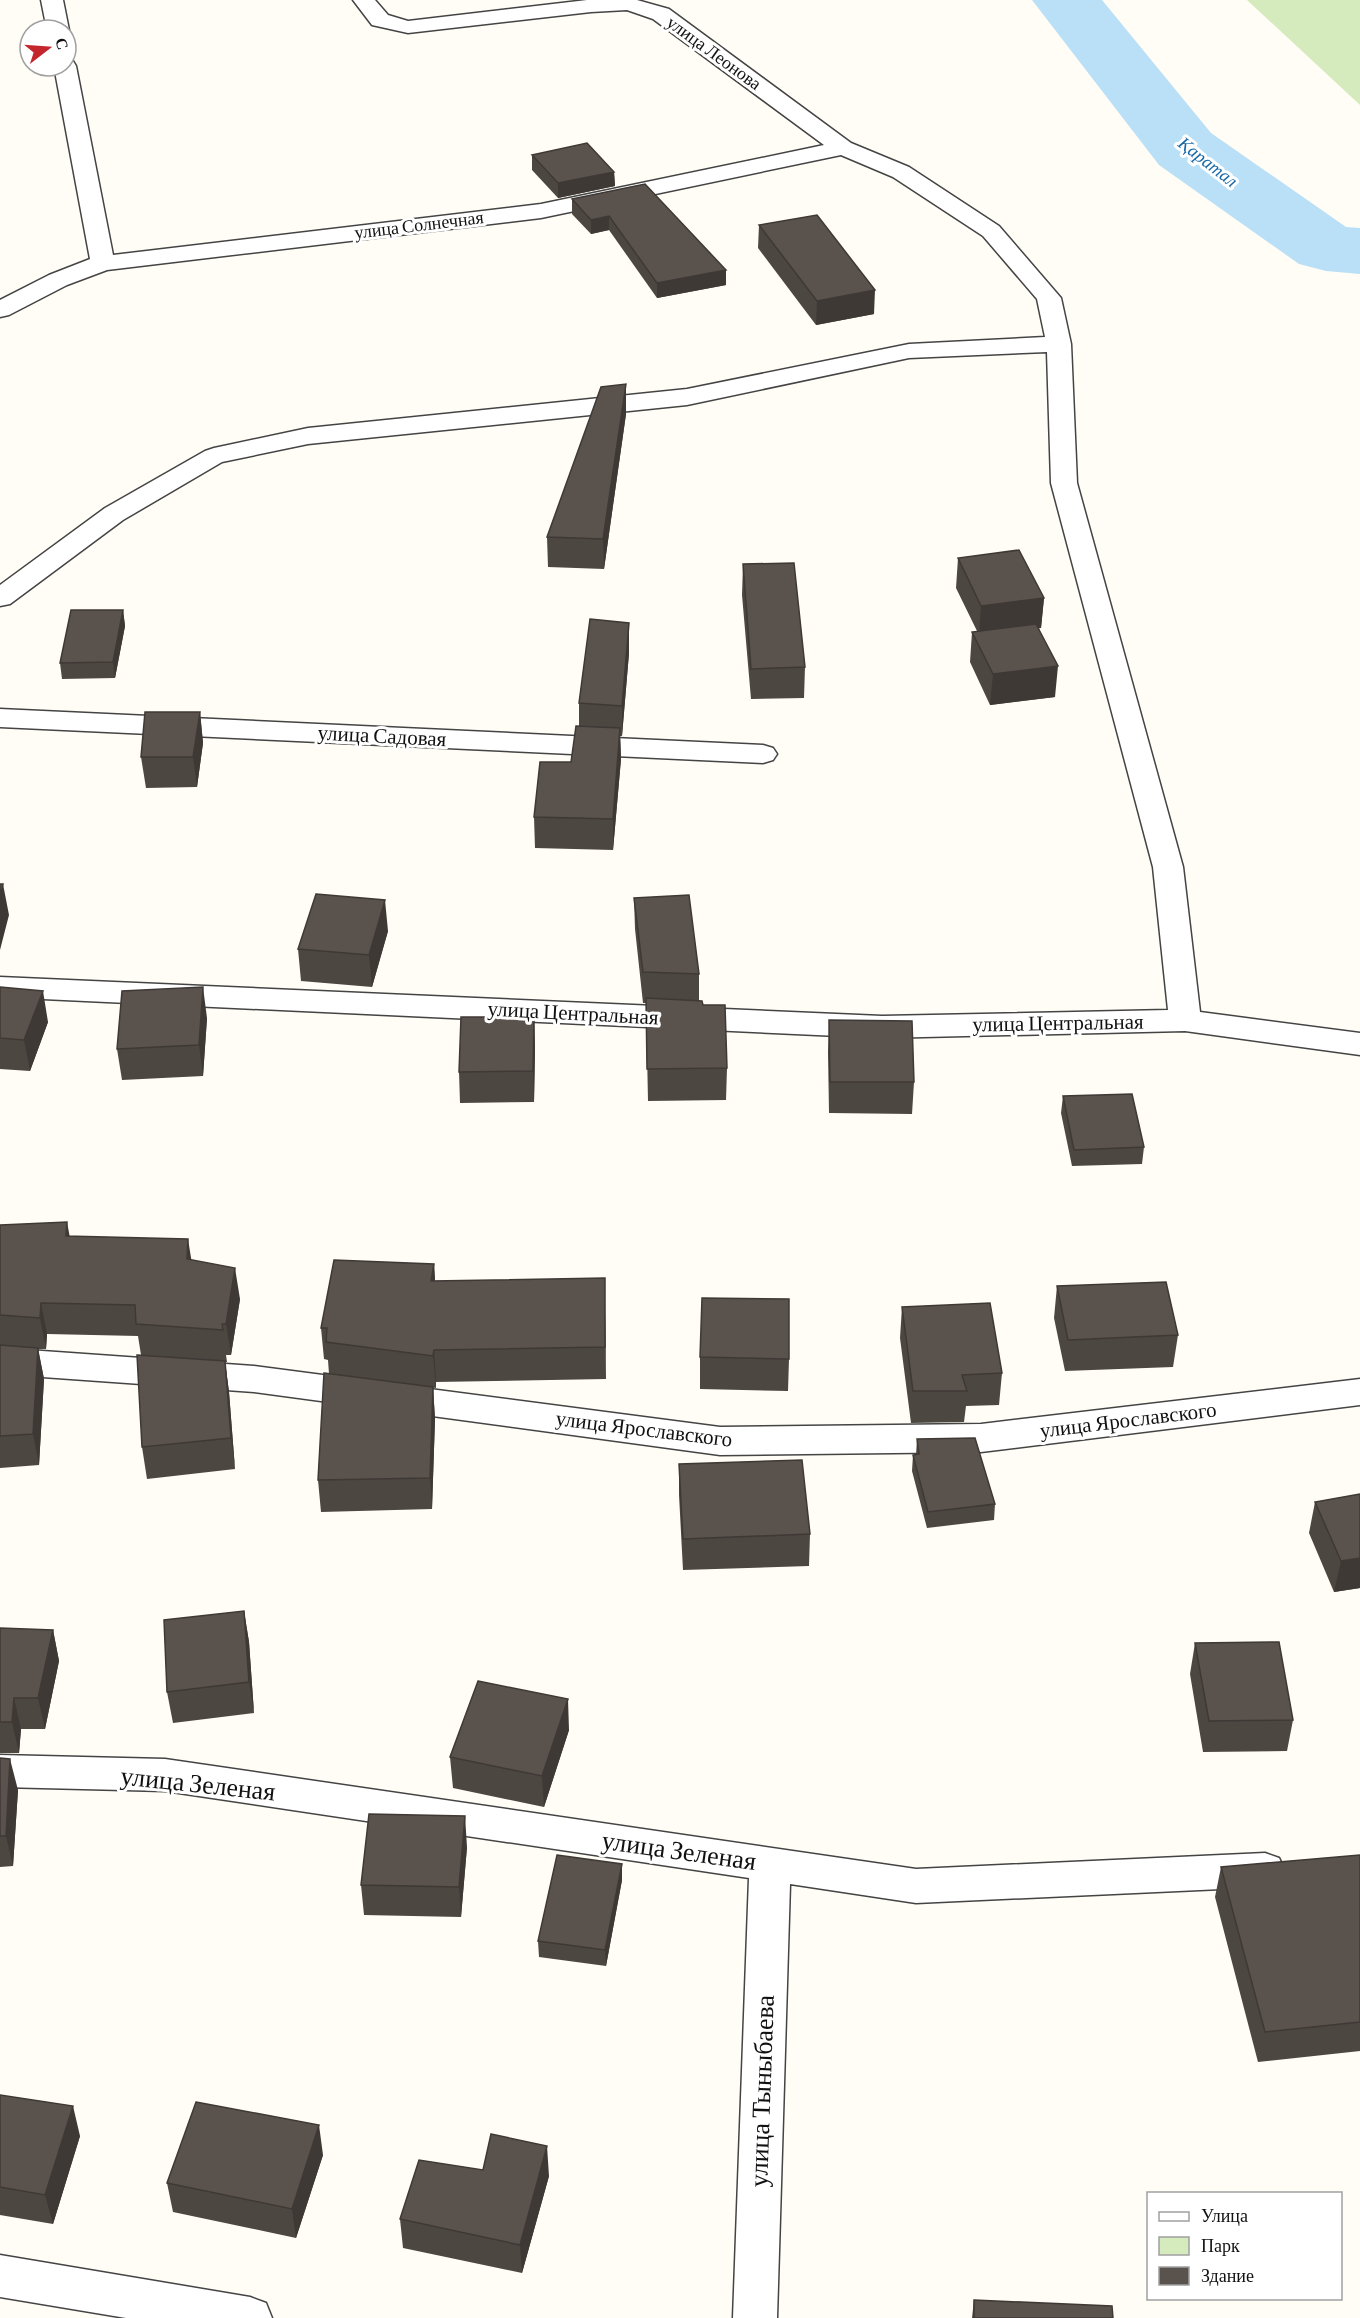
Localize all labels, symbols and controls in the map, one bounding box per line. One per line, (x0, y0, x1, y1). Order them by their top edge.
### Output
street label: улица Леонова (663, 12, 765, 94)
north arrow (18, 18, 78, 78)
text: С (52, 36, 72, 52)
water label: Қаратал (1174, 132, 1241, 191)
street label: улица Солнечная (353, 207, 485, 243)
street label: улица Садовая (317, 721, 447, 751)
street label: улица Центральная (487, 997, 659, 1029)
street label: улица Центральная (972, 1010, 1144, 1036)
street label: улица Ярославского (1038, 1397, 1218, 1443)
street label: улица Ярославского (554, 1406, 734, 1452)
street label: улица Зеленая (119, 1761, 277, 1807)
street label: улица Зеленая (600, 1826, 758, 1876)
street label: улица Тыныбаева (744, 1994, 780, 2188)
legend (1147, 2192, 1342, 2300)
text: Улица (1201, 2206, 1248, 2226)
text: Парк (1201, 2236, 1240, 2256)
text: Здание (1201, 2266, 1254, 2286)

